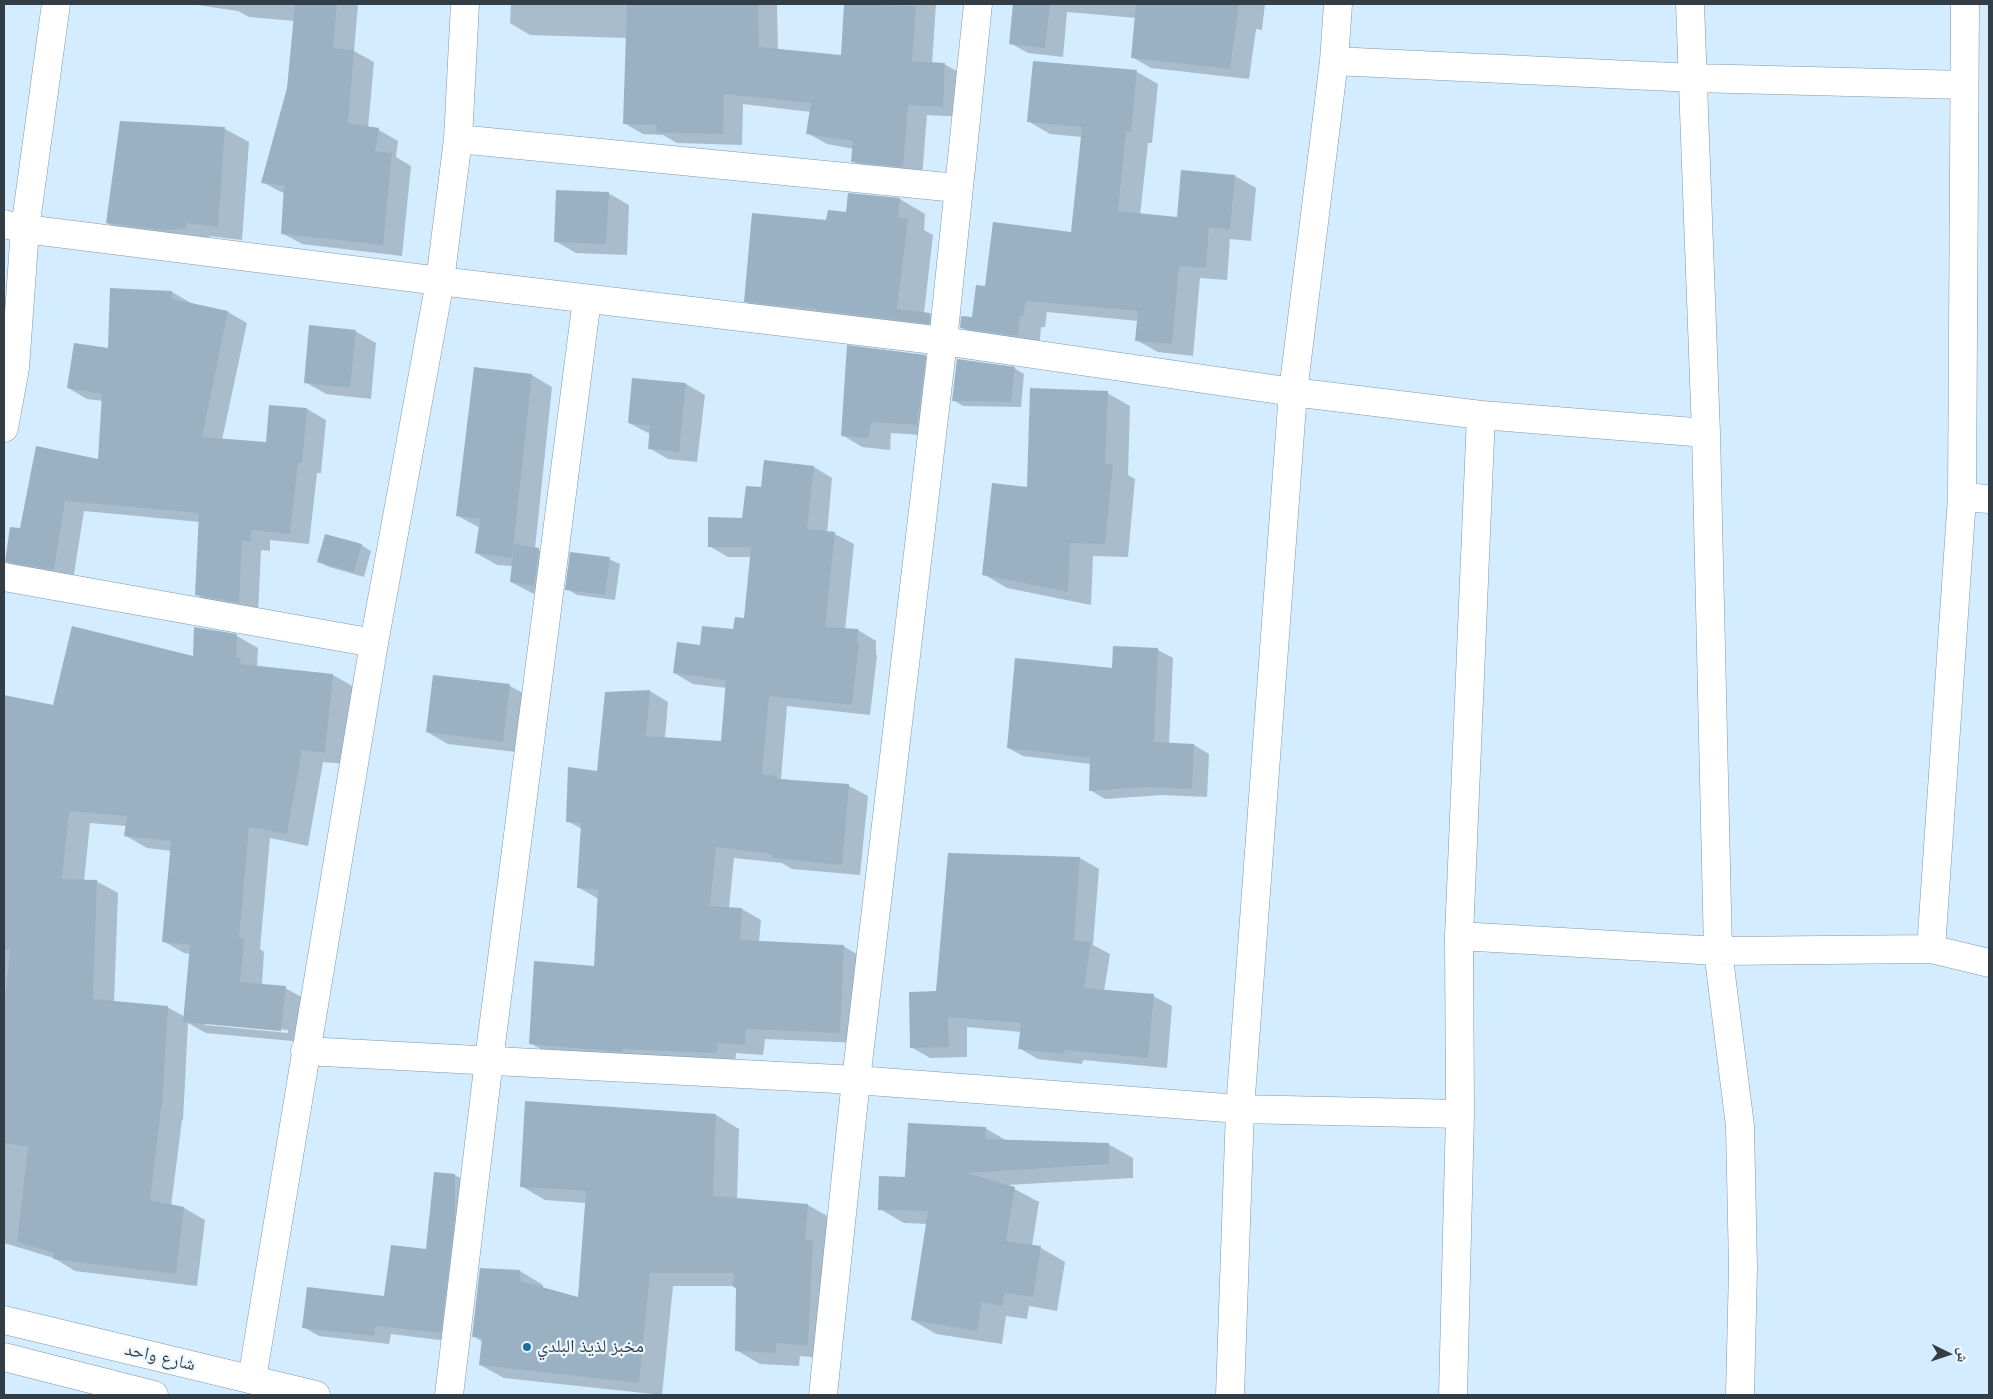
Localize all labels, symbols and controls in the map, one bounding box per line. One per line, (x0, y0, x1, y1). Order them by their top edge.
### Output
north arrow (1923, 1329, 1973, 1379)
place label: مخبز لذيذ البلدي (537, 1336, 644, 1358)
street label: شارع واحد (123, 1338, 197, 1376)
marker: مخبز لذيذ البلدي (521, 1341, 533, 1353)
text: ش (1953, 1347, 1972, 1363)

